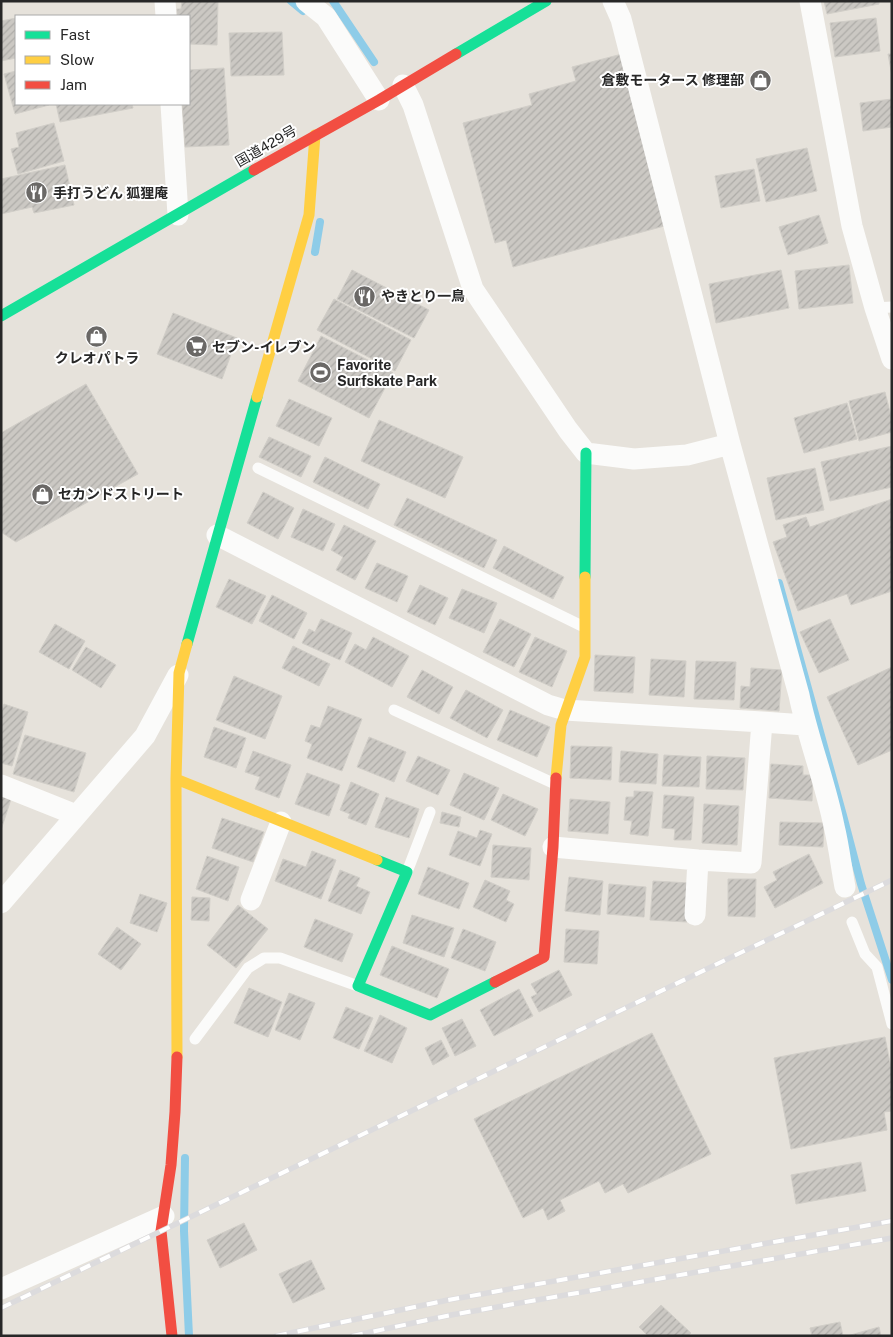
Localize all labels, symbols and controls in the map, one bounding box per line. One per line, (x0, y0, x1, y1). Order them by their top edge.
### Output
legend (15, 15, 190, 105)
text: Fast (60, 26, 90, 43)
text: Slow (60, 51, 95, 68)
shop icon: 倉敷モータース 修理部 (748, 68, 772, 92)
place label: 倉敷モータース 修理部 (602, 72, 744, 88)
text: Jam (60, 76, 87, 93)
street label: 国道429号 (233, 122, 299, 170)
restaurant icon: 手打うどん 狐狸庵 (25, 181, 49, 205)
place label: 手打うどん 狐狸庵 (53, 185, 168, 201)
restaurant icon: やきとり一鳥 (353, 284, 377, 308)
place label: やきとり一鳥 (381, 288, 465, 304)
shop icon: クレオパトラ (85, 324, 109, 348)
supermarket icon: セブン-イレブン (184, 335, 208, 359)
place label: セブン-イレブン (212, 339, 316, 355)
place label: クレオパトラ (55, 350, 139, 366)
place label: Favorite Surfskate Park (337, 357, 437, 389)
sports icon: Favorite Surfskate Park (309, 361, 333, 385)
shop icon: セカンドストリート (30, 482, 54, 506)
place label: セカンドストリート (58, 486, 184, 502)

